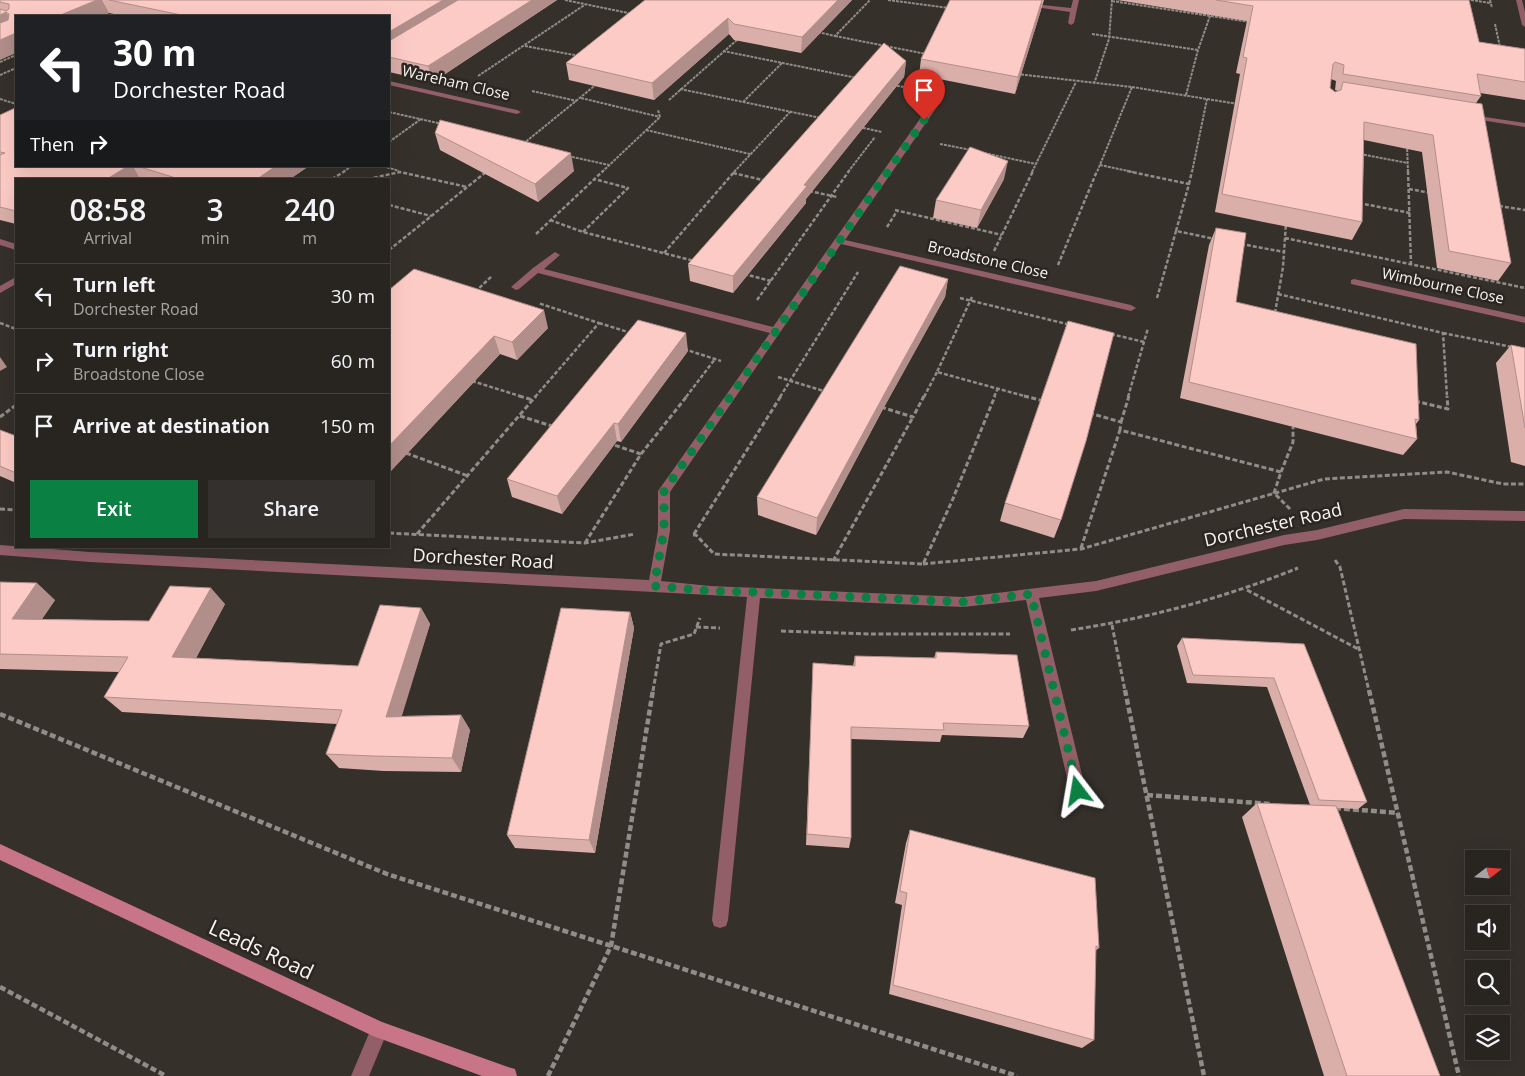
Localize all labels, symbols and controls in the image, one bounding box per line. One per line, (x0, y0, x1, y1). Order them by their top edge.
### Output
text: 30 m (113, 29, 196, 76)
icon: left (30, 35, 95, 100)
street label: Wareham Close (400, 60, 512, 104)
pin (903, 69, 945, 120)
text: Dorchester Road (113, 74, 285, 104)
icon: arrive (910, 76, 938, 104)
icon: right (84, 130, 112, 158)
text: Then (30, 131, 74, 157)
text: 08:58 (70, 189, 146, 230)
text: 3 (207, 189, 224, 230)
text: 240 (284, 189, 335, 230)
text: Arrival (84, 227, 132, 249)
text: min (201, 227, 230, 249)
text: m (302, 227, 317, 249)
street label: Broadstone Close (926, 235, 1051, 283)
street label: Wimbourne Close (1380, 262, 1506, 308)
text: Turn left (73, 272, 155, 298)
icon: left (30, 282, 58, 310)
text: 30 m (331, 283, 375, 309)
text: Dorchester Road (73, 298, 198, 320)
text: Turn right (73, 337, 168, 363)
icon: right (30, 347, 58, 375)
text: 60 m (331, 348, 375, 374)
text: Broadstone Close (73, 363, 204, 385)
icon: arrive (30, 412, 58, 440)
text: Arrive at destination (73, 413, 270, 439)
text: 150 m (320, 413, 375, 439)
button: Exit (30, 480, 198, 538)
button: Share (208, 480, 375, 538)
street label: Dorchester Road (1201, 496, 1344, 552)
street label: Dorchester Road (412, 542, 554, 574)
position arrow (1051, 764, 1103, 816)
north arrow (1465, 850, 1510, 895)
map controls (1465, 850, 1510, 1060)
button: sound (1465, 905, 1510, 950)
street label: Leads Road (204, 913, 318, 986)
button: search (1465, 960, 1510, 1005)
button: layers (1465, 1015, 1510, 1060)

